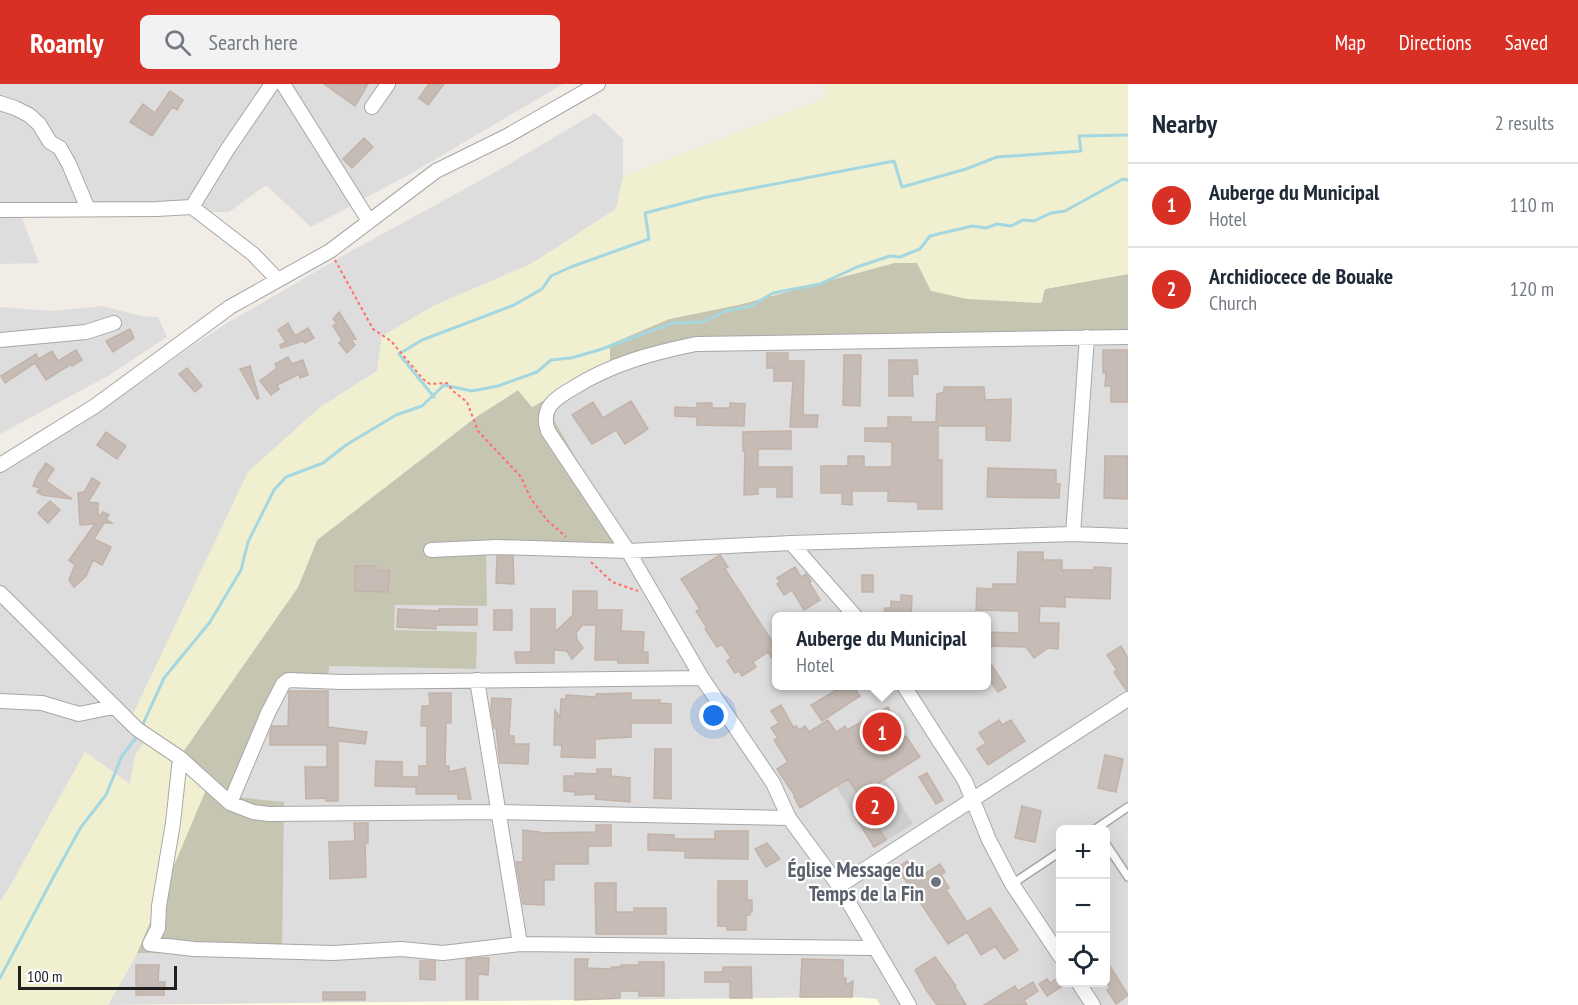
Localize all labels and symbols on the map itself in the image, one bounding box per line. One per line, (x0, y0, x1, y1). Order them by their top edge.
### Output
your location (699, 701, 728, 730)
pin: 1 (862, 710, 902, 754)
pin: 2 (856, 784, 894, 828)
place label: Église Message du Temps de la Fin (788, 856, 924, 907)
marker: Église Message du Temps de la Fin (929, 875, 943, 889)
scale bar (18, 963, 177, 990)

